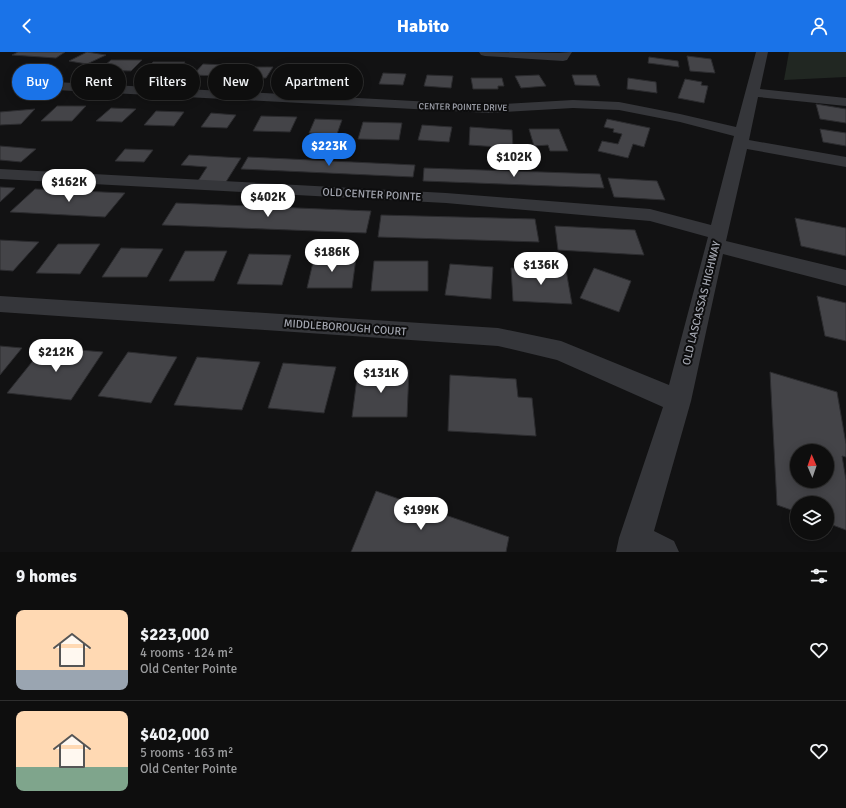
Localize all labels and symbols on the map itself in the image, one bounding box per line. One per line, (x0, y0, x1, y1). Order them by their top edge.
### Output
street label: CENTER POINTE DRIVE (418, 101, 508, 114)
pin: $223K (301, 133, 357, 167)
pin: $102K (486, 144, 542, 178)
pin: $162K (41, 169, 97, 203)
pin: $402K (240, 184, 296, 218)
street label: OLD CENTER POINTE (322, 185, 422, 204)
pin: $186K (304, 239, 360, 273)
street label: OLD LASCASSAS HIGHWAY (680, 239, 723, 367)
pin: $136K (513, 252, 569, 286)
street label: MIDDLEBOROUGH COURT (283, 317, 407, 338)
pin: $212K (28, 339, 84, 373)
pin: $131K (353, 360, 409, 394)
north arrow (790, 444, 834, 488)
pin: $199K (393, 497, 449, 531)

